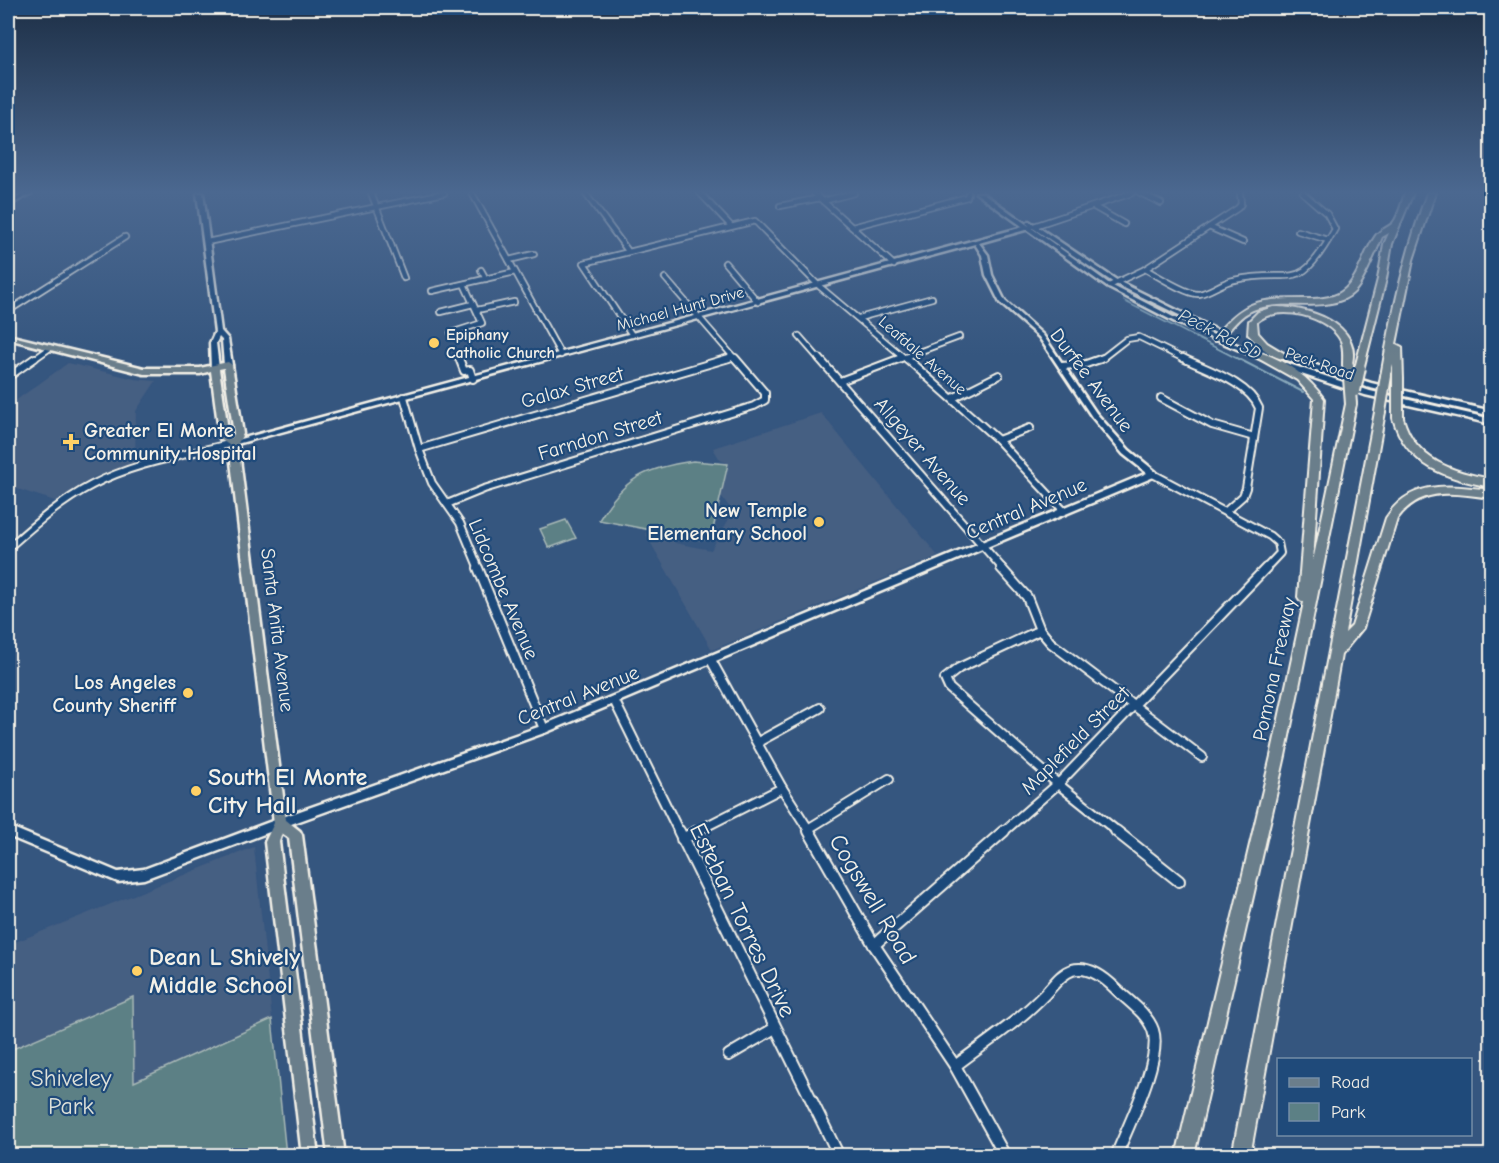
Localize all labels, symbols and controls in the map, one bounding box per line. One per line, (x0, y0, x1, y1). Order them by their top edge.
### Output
street label: Michael Hunt Drive (614, 283, 746, 335)
water label: Peck Rd SD (1175, 305, 1265, 364)
street label: Leafdale Avenue (875, 313, 970, 399)
street label: Durfee Avenue (1045, 324, 1138, 437)
place label: Epiphany Catholic Church (446, 326, 555, 362)
marker: Epiphany Catholic Church (427, 336, 441, 350)
street label: Peck Road (1283, 344, 1356, 384)
street label: Galax Street (518, 362, 627, 413)
street label: Allgeyer Avenue (870, 393, 976, 510)
street label: Farndon Street (535, 405, 666, 465)
place label: Greater El Monte Community Hospital (84, 419, 256, 465)
marker: Greater El Monte Community Hospital (62, 433, 80, 451)
street label: Central Avenue (962, 473, 1090, 544)
place label: New Temple Elementary School (647, 499, 807, 545)
marker: New Temple Elementary School (812, 515, 826, 529)
street label: Lidcombe Avenue (464, 516, 543, 663)
street label: Santa Anita Avenue (256, 547, 299, 713)
street label: Pomona Freeway (1248, 595, 1301, 743)
street label: Central Avenue (514, 661, 642, 730)
place label: Los Angeles County Sheriff (53, 671, 178, 717)
street label: Maplefield Street (1016, 680, 1135, 799)
marker: Los Angeles County Sheriff (181, 686, 195, 700)
place label: South El Monte City Hall (208, 763, 368, 819)
marker: South El Monte City Hall (189, 784, 203, 798)
street label: Esteban Torres Drive (684, 818, 802, 1022)
street label: Cogswell Road (823, 829, 923, 969)
place label: Dean L Shively Middle School (149, 943, 300, 999)
marker: Dean L Shively Middle School (130, 964, 144, 978)
legend (1277, 1058, 1472, 1136)
park label: Shiveley Park (30, 1064, 112, 1120)
text: Road (1331, 1072, 1370, 1093)
text: Park (1331, 1102, 1366, 1123)

